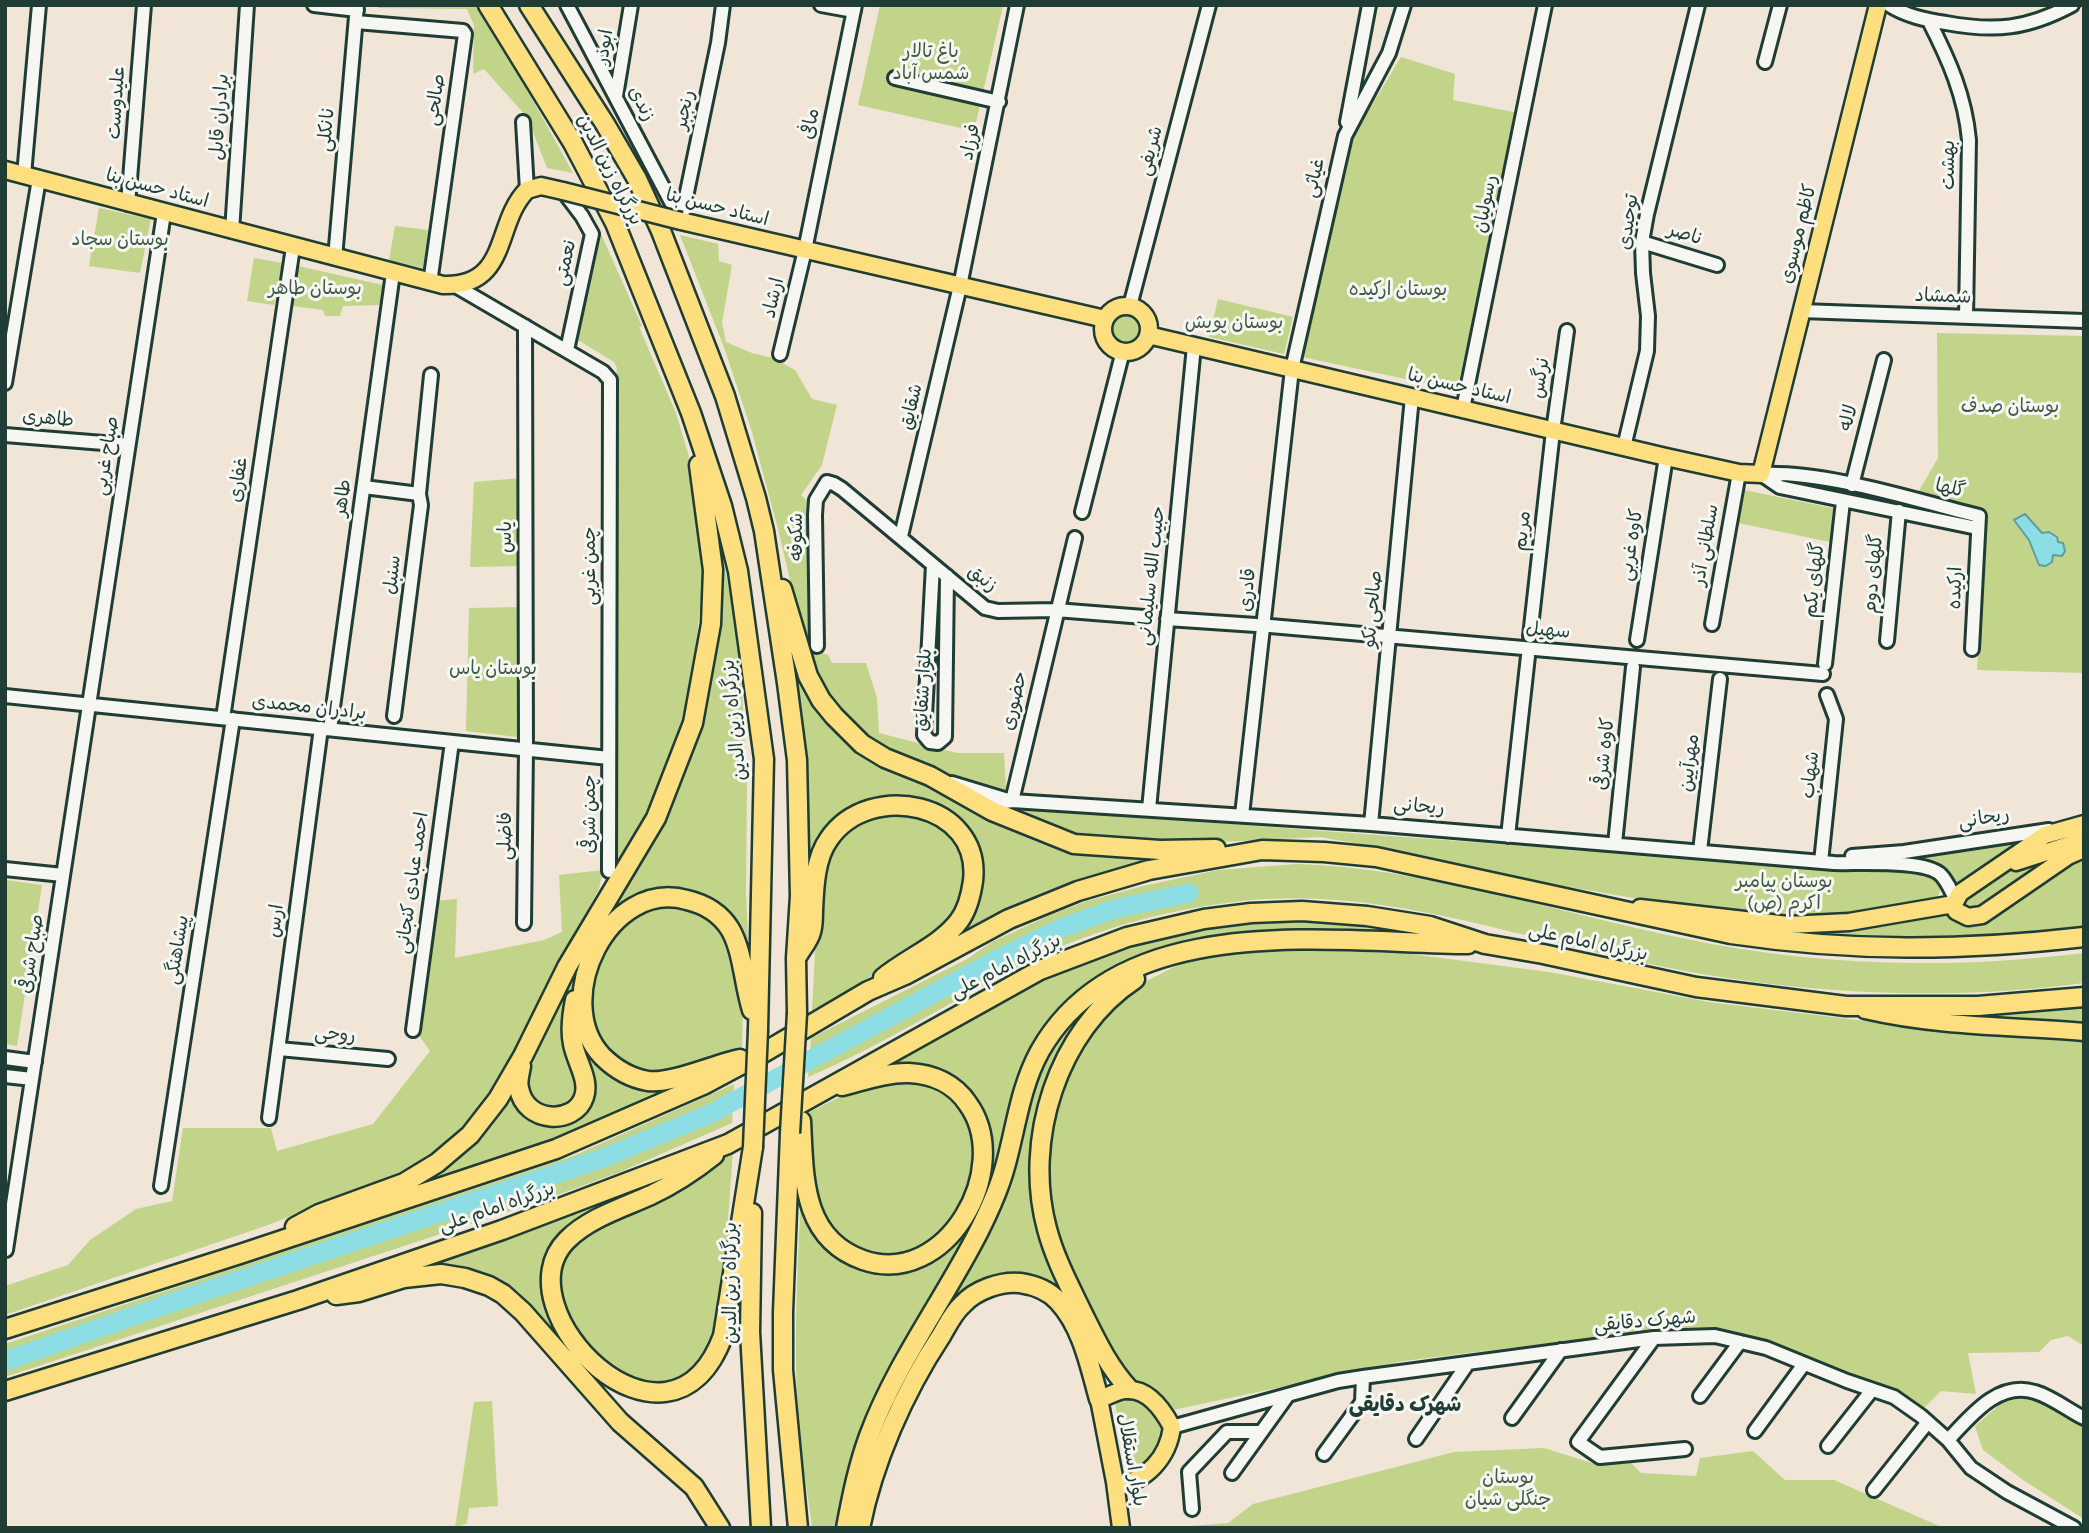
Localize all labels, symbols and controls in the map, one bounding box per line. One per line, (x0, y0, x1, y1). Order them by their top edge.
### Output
street label: ابوذر (591, 28, 619, 66)
park label: باغ تالار شمس آباد (892, 41, 970, 85)
street label: علیدوست (103, 66, 131, 140)
street label: صالحی (421, 72, 451, 128)
street label: برادران قابل (206, 73, 234, 161)
street label: زندی (622, 82, 660, 126)
street label: رنجبر (670, 88, 700, 132)
street label: مافی (797, 106, 825, 142)
street label: نانکلی (314, 107, 340, 153)
street label: بزرگراه زین الدین (571, 110, 647, 230)
street label: فرزاد (956, 122, 986, 162)
street label: شریفی (1133, 124, 1169, 178)
street label: بهشت (1938, 140, 1960, 190)
street label: غیاثی (1299, 156, 1331, 200)
street label: استاد حسن بنا (103, 164, 211, 214)
street label: رسولیان (1469, 173, 1503, 235)
street label: کاظم موسوی (1776, 182, 1822, 286)
street label: استاد حسن بنا (663, 184, 771, 232)
street label: توحیدی (1614, 192, 1644, 252)
street label: ناصر (1665, 219, 1705, 251)
park label: بوستان سجاد (71, 229, 169, 251)
street label: نعمتی (550, 238, 582, 288)
street label: ارشاد (758, 275, 790, 321)
park label: بوستان طاهر (268, 278, 362, 300)
park label: بوستان ارکیده (1349, 279, 1447, 301)
street label: شمشاد (1914, 285, 1972, 309)
park label: بوستان پویش (1185, 312, 1283, 334)
street label: نرگس (1527, 356, 1555, 400)
street label: استاد حسن بنا (1405, 364, 1513, 410)
street label: شقایق (896, 382, 928, 432)
park label: بوستان صدف (1961, 396, 2059, 418)
street label: لاله (1835, 402, 1863, 434)
street label: طاهری (21, 405, 75, 433)
street label: صباح غربی (89, 415, 125, 497)
street label: غفاری (225, 456, 253, 504)
street label: گلها (1933, 474, 1967, 504)
street label: طاهر (329, 478, 357, 518)
street label: سلطانی آذر (1688, 502, 1724, 588)
street label: حبیب الله سلیمانی (1133, 505, 1171, 647)
street label: کاوه غربی (1615, 507, 1649, 583)
street label: مریم (1510, 510, 1536, 552)
street label: شکوفه (786, 513, 808, 561)
street label: یاس (495, 521, 517, 553)
street label: چمن غربی (579, 527, 601, 605)
street label: گلهای دوم (1859, 533, 1889, 615)
street label: گلهای یکم (1800, 541, 1830, 619)
street label: سنبل (379, 554, 407, 596)
street label: زنبق (963, 560, 1001, 598)
street label: ارکیده (1944, 566, 1968, 610)
street label: قادری (1234, 567, 1262, 613)
street label: صالحی نکو (1358, 569, 1388, 649)
street label: سهیل (1525, 618, 1571, 644)
street label: بلوار شقایق (910, 648, 938, 732)
park label: بوستان یاس (449, 658, 537, 680)
street label: بزرگراه زین الدین (717, 658, 753, 782)
street label: حضوری (997, 669, 1033, 733)
street label: برادران محمدی (251, 691, 367, 725)
street label: کاوه شرقی (1590, 716, 1620, 792)
street label: مهرآیین (1675, 733, 1705, 793)
street label: شهاب (1797, 750, 1825, 800)
street label: چمن شرقی (579, 775, 601, 853)
street label: ریحانی (1392, 793, 1446, 821)
street label: ریحانی (1957, 804, 2011, 834)
street label: احمد عبادی کنجانی (392, 811, 434, 955)
street label: فاضلی (494, 812, 518, 860)
park label: بوستان پیامبر اکرم (ص) (1735, 871, 1833, 915)
street label: ارس (262, 903, 290, 939)
street label: صباح شرقی (14, 913, 50, 995)
street label: پیشاهنگی (161, 914, 195, 986)
street label: بزرگراه امام علی (1526, 919, 1650, 967)
street label: بزرگراه امام علی (947, 929, 1065, 1005)
street label: روحی (313, 1022, 357, 1048)
street label: بزرگراه امام علی (436, 1177, 558, 1239)
street label: بزرگراه زین الدین (720, 1222, 742, 1344)
street label: شهرک دقایقی (1593, 1306, 1697, 1338)
district label: شهرک دقایقی (1349, 1393, 1461, 1419)
street label: بلوار استقلال (1112, 1412, 1150, 1508)
park label: بوستان جنگلی شیان (1465, 1467, 1551, 1511)

